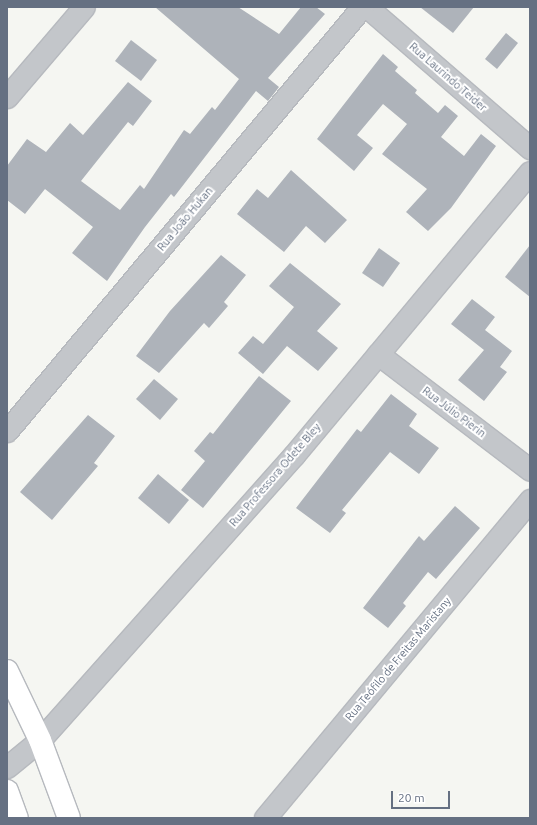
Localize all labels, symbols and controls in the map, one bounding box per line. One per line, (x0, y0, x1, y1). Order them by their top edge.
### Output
street label: Rua Laurindo Teider (407, 40, 489, 114)
street label: Rua João Hukan (154, 184, 216, 254)
street label: Rua Júlio Pierin (420, 384, 488, 440)
street label: Rua Professora Odete Bley (227, 421, 323, 529)
street label: Rua Teófilo de Freitas Maristany (342, 595, 454, 723)
scale bar (393, 783, 452, 809)
text: 20 m (398, 791, 425, 804)

